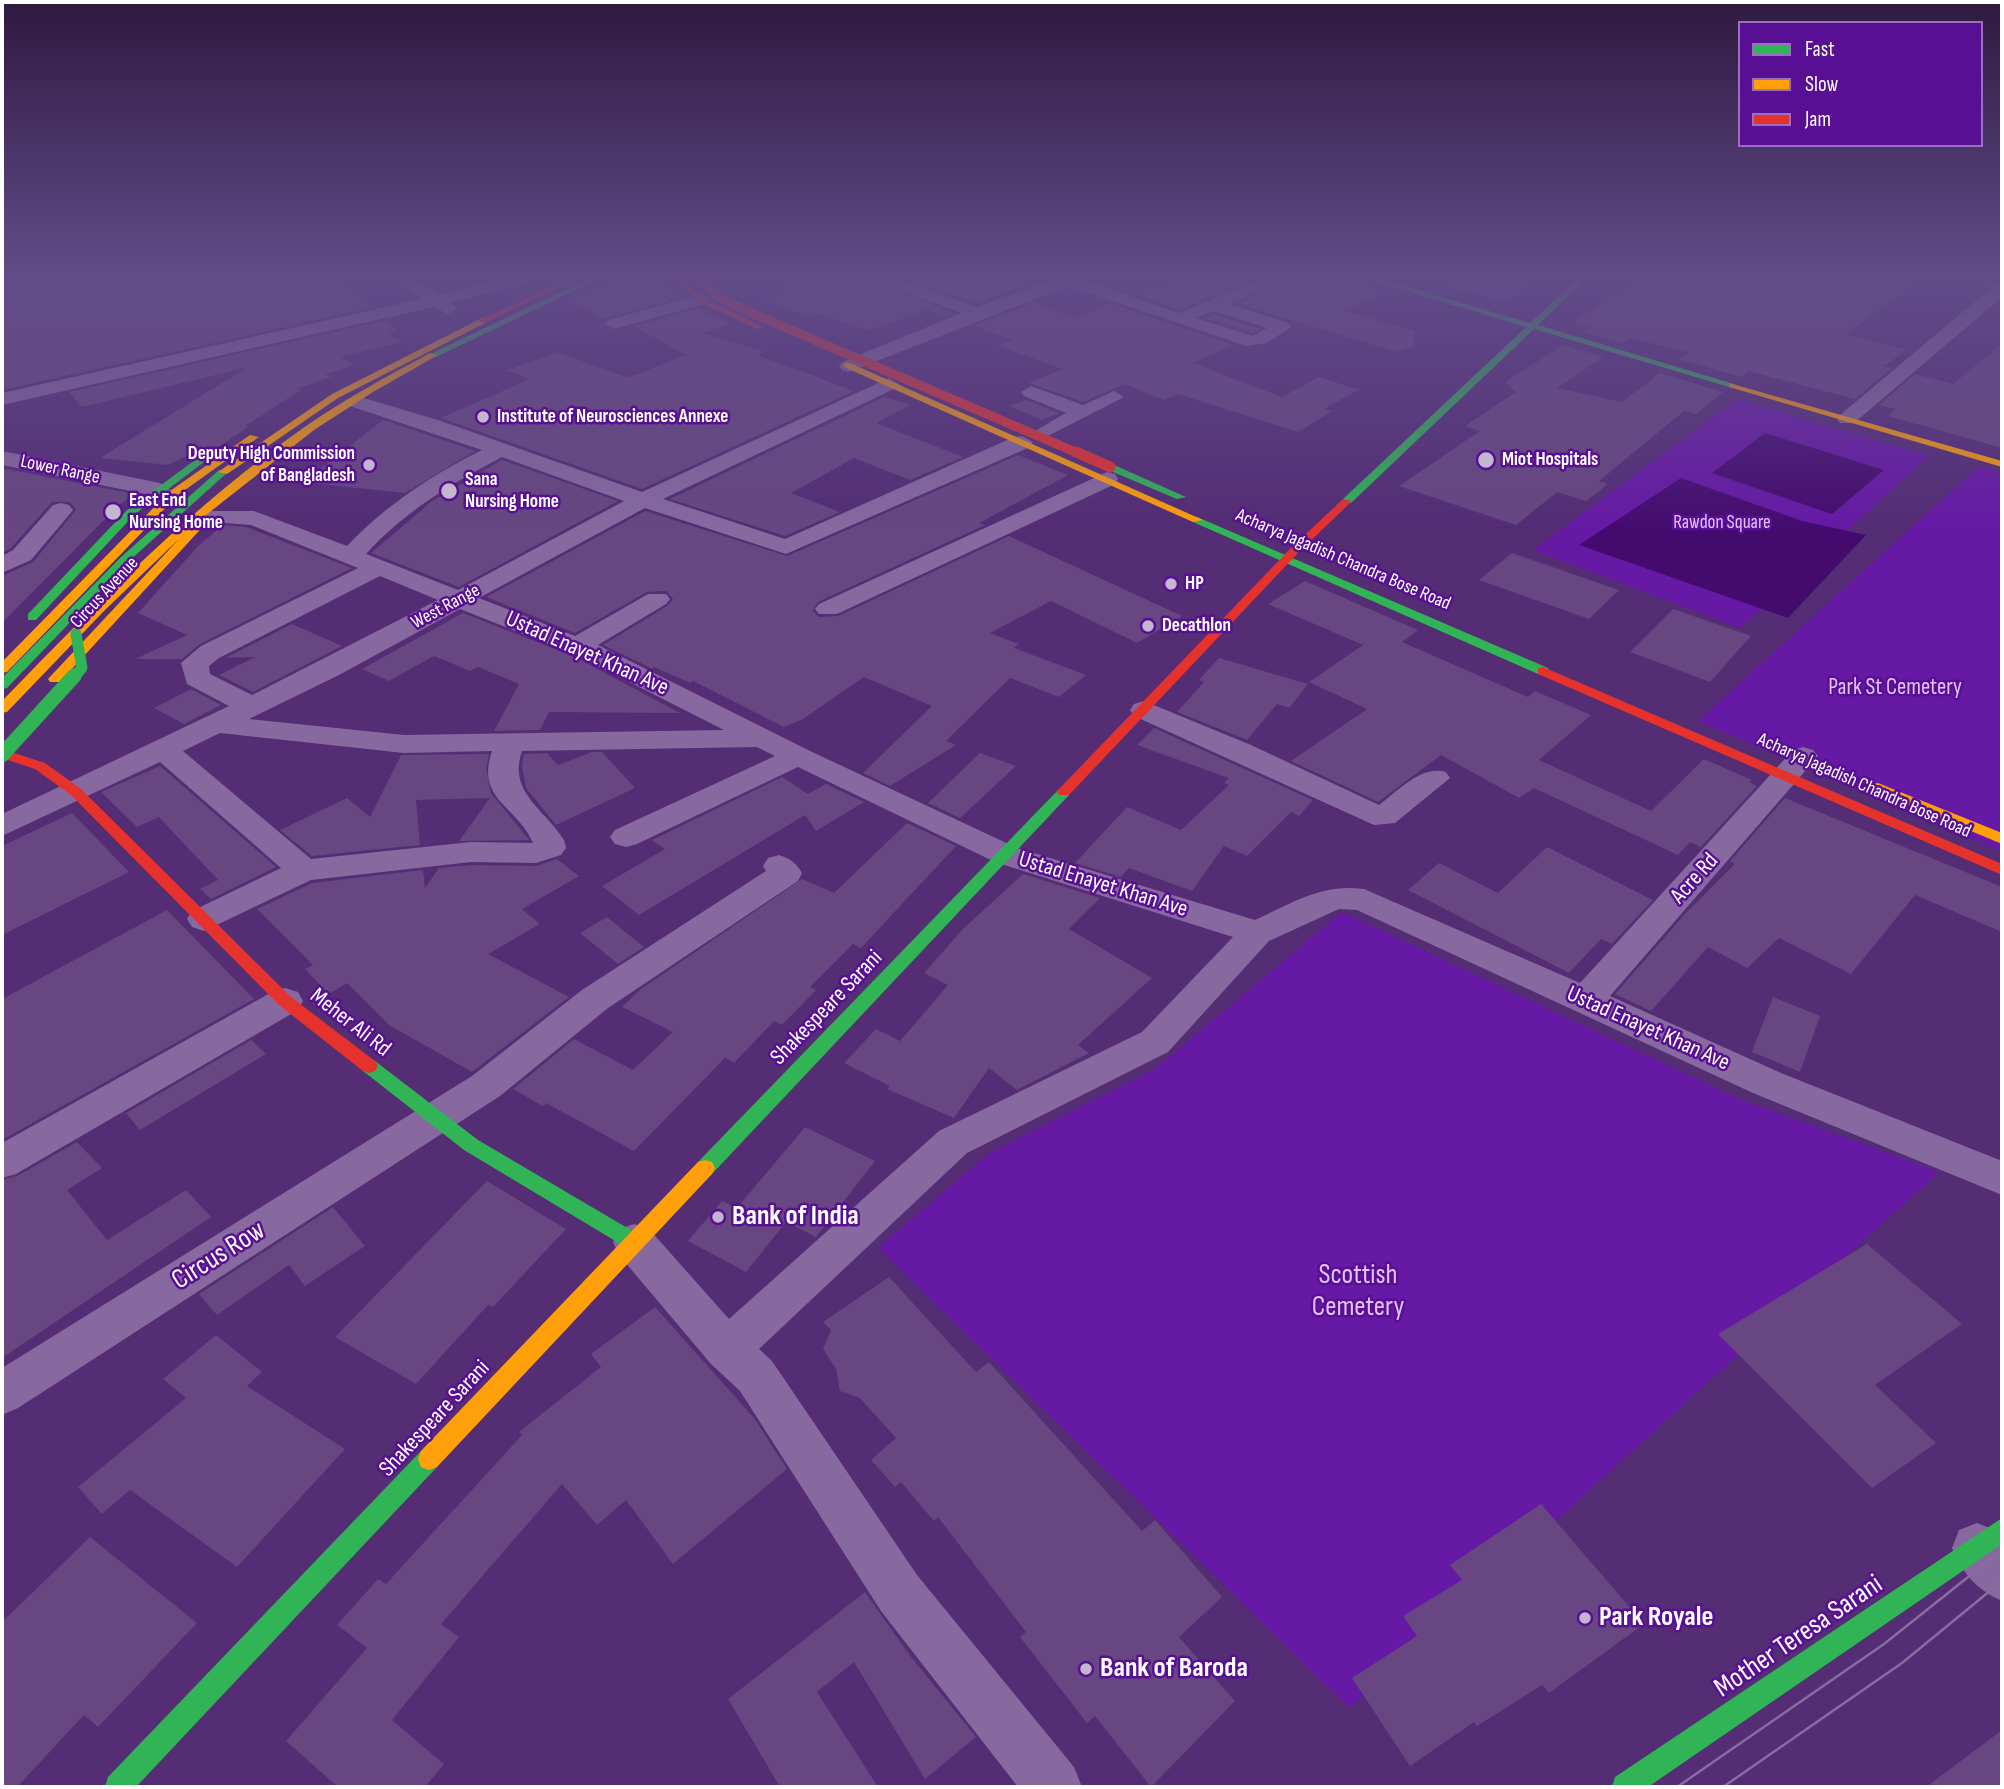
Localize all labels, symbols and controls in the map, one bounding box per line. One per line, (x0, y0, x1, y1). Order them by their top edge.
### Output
legend (1738, 21, 1983, 147)
text: Fast (1805, 37, 1835, 62)
text: Slow (1805, 72, 1838, 97)
text: Jam (1805, 107, 1831, 132)
place label: Institute of Neurosciences Annexe (497, 406, 728, 428)
marker: Institute of Neurosciences Annexe (475, 409, 491, 425)
place label: Deputy High Commission of Bangladesh (188, 443, 355, 487)
place label: Miot Hospitals (1502, 449, 1598, 471)
street label: Lower Range (18, 450, 102, 490)
marker: Miot Hospitals (1476, 450, 1496, 470)
marker: Deputy High Commission of Bangladesh (361, 457, 377, 473)
place label: Sana Nursing Home (465, 469, 559, 513)
marker: Sana Nursing Home (439, 481, 459, 501)
place label: East End Nursing Home (129, 490, 223, 534)
marker: East End Nursing Home (103, 502, 123, 522)
street label: Acharya Jagadish Chandra Bose Road (1232, 504, 1454, 616)
park label: Rawdon Square (1673, 512, 1771, 534)
street label: Circus Avenue (66, 552, 144, 634)
place label: HP (1185, 573, 1204, 595)
marker: HP (1163, 576, 1179, 592)
street label: West Range (408, 579, 484, 635)
street label: Ustad Enayet Khan Ave (501, 606, 673, 702)
place label: Decathlon (1162, 615, 1231, 637)
marker: Decathlon (1140, 618, 1156, 634)
park label: Park St Cemetery (1828, 674, 1962, 702)
street label: Acharya Jagadish Chandra Bose Road (1754, 729, 1974, 843)
street label: Ustad Enayet Khan Ave (1015, 846, 1191, 924)
street label: Acre Rd (1665, 848, 1725, 910)
street label: Shakespeare Sarani (765, 945, 889, 1071)
street label: Ustad Enayet Khan Ave (1562, 981, 1734, 1077)
street label: Meher Ali Rd (304, 983, 396, 1063)
place label: Bank of India (732, 1200, 859, 1234)
marker: Bank of India (710, 1209, 726, 1225)
street label: Circus Row (166, 1214, 272, 1298)
park label: Scottish Cemetery (1312, 1259, 1404, 1325)
street label: Shakespeare Sarani (374, 1355, 496, 1483)
street label: Mother Teresa Sarani (1709, 1568, 1889, 1706)
place label: Park Royale (1599, 1601, 1713, 1635)
marker: Park Royale (1577, 1610, 1593, 1626)
place label: Bank of Baroda (1100, 1652, 1248, 1686)
marker: Bank of Baroda (1078, 1661, 1094, 1677)

